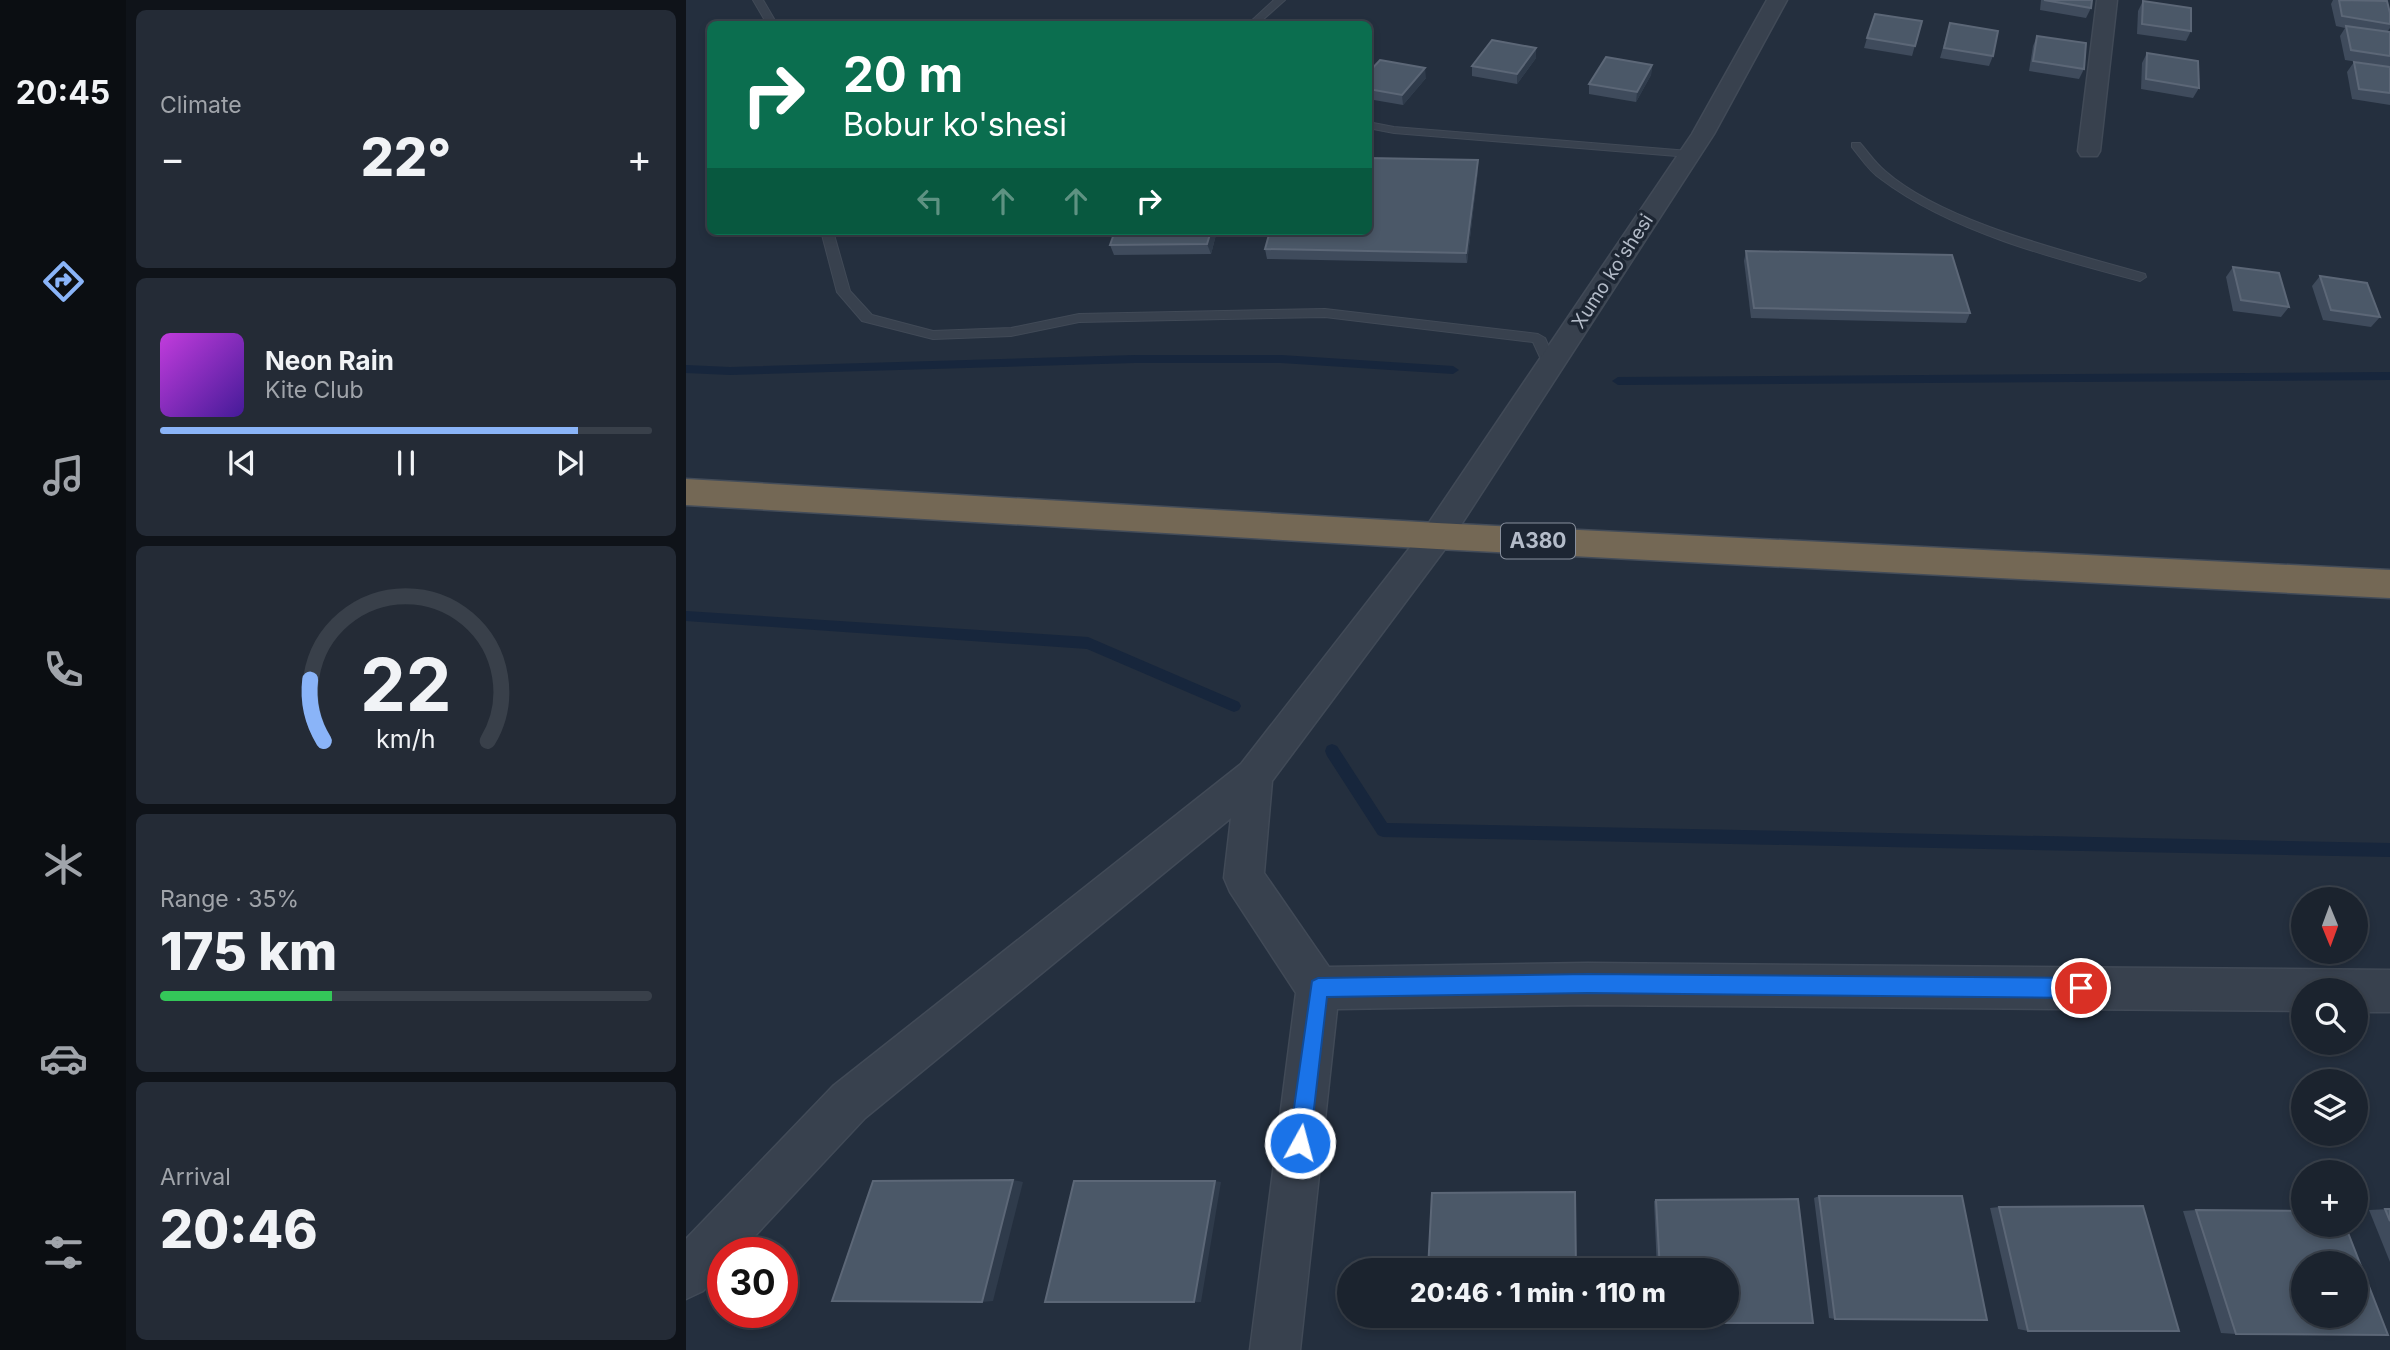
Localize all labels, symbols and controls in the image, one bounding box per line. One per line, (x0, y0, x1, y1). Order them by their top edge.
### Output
text: 20 m (843, 45, 963, 104)
icon: right (728, 49, 819, 140)
text: 20:45 (16, 73, 110, 112)
text: Climate (160, 91, 242, 119)
text: Bobur ko'shesi (843, 105, 1067, 144)
text: 22° (361, 126, 451, 189)
text: − (160, 135, 185, 181)
text: + (627, 135, 652, 181)
icon: left (911, 182, 949, 220)
icon: ahead (984, 182, 1022, 220)
icon: ahead (1057, 182, 1095, 220)
icon: right (1130, 182, 1168, 220)
street label: Xumo ko'shesi (1567, 210, 1658, 333)
icon: directions (39, 257, 88, 306)
text: Neon Rain (265, 345, 394, 376)
text: Kite Club (265, 376, 364, 404)
icon: previous (223, 444, 261, 482)
icon: pause (387, 444, 425, 482)
icon: next (551, 444, 589, 482)
icon: music (39, 451, 88, 500)
road number: A380 (1501, 524, 1575, 558)
text: 22 (360, 640, 452, 729)
icon: phone (39, 645, 88, 694)
text: km/h (376, 724, 436, 754)
icon: climate (39, 840, 88, 889)
text: Range · 35% (160, 885, 299, 913)
north arrow (2291, 887, 2368, 964)
map controls (2291, 887, 2368, 1328)
text: 175 km (160, 920, 337, 983)
pin (2051, 958, 2111, 1018)
icon: arrive (2062, 969, 2100, 1007)
button: search (2291, 978, 2368, 1055)
icon: car (39, 1034, 88, 1083)
button: layers (2291, 1069, 2368, 1146)
position arrow (1263, 1106, 1337, 1180)
button: + (2291, 1160, 2368, 1237)
text: Arrival (160, 1163, 231, 1191)
text: 20:46 (160, 1198, 318, 1261)
icon: filters (39, 1228, 88, 1277)
speed limit sign: 30 (707, 1237, 798, 1328)
button: − (2291, 1251, 2368, 1328)
text: 20:46 · 1 min · 110 m (1410, 1277, 1666, 1308)

